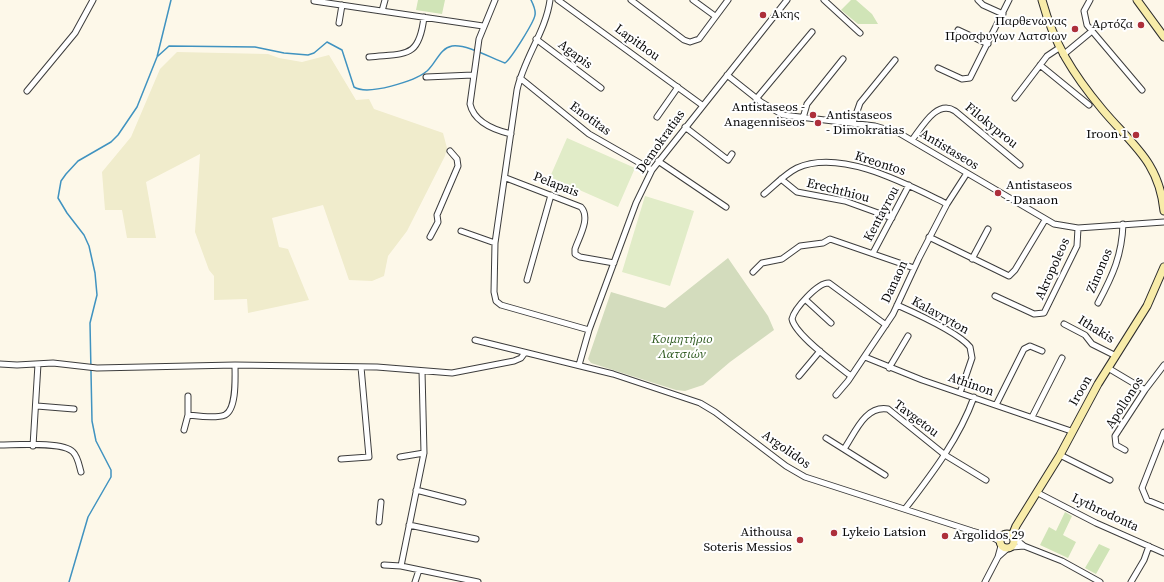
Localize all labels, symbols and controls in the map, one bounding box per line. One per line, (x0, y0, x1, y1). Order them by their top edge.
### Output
place label: Ακης (771, 7, 800, 23)
marker: Ακης (758, 10, 768, 20)
place label: Παρθενωνας Προσφυγων Λατσιων (945, 14, 1067, 45)
place label: Αρτόζα (1092, 17, 1133, 33)
marker: Αρτόζα (1136, 20, 1146, 30)
street label: Lapithou (611, 21, 663, 65)
marker: Παρθενωνας Προσφυγων Λατσιων (1070, 24, 1080, 34)
street label: Agapis (555, 37, 595, 73)
street label: Enotitas (566, 99, 614, 139)
place label: Antistaseos - Anagenniseos (724, 100, 805, 131)
street label: Filokyprou (961, 100, 1021, 152)
street label: Demokratias (633, 107, 689, 177)
place label: Antistaseos - Dimokratias (826, 108, 904, 139)
marker: Antistaseos - Anagenniseos (808, 110, 818, 120)
marker: Antistaseos - Dimokratias (813, 118, 823, 128)
street label: Antistaseos (917, 126, 981, 174)
place label: Iroon 1 (1086, 127, 1128, 143)
marker: Iroon 1 (1131, 130, 1141, 140)
street label: Kreontos (853, 148, 907, 180)
street label: Pelapais (531, 169, 581, 201)
street label: Erechthiou (805, 176, 871, 206)
place label: Antistaseos - Danaon (1006, 178, 1072, 209)
street label: Kentayrou (861, 184, 903, 244)
marker: Antistaseos - Danaon (993, 188, 1003, 198)
street label: Akropoleos (1032, 236, 1074, 302)
street label: Zinonos (1084, 246, 1116, 296)
street label: Danaon (878, 258, 912, 306)
street label: Kalavryton (908, 294, 972, 338)
street label: Ithakis (1075, 313, 1117, 347)
park label: Κοιμητήριο Λατσιών (652, 332, 712, 363)
street label: Athinon (946, 370, 996, 400)
street label: Iroon (1066, 373, 1096, 409)
street label: Apollonos (1103, 374, 1147, 432)
street label: Tavgetou (891, 397, 941, 441)
street label: Argolidos (759, 428, 813, 472)
street label: Lythrodonta (1069, 491, 1141, 535)
place label: Aithousa Soteris Messios (703, 525, 792, 556)
place label: Lykeio Latsion (842, 525, 926, 541)
marker: Lykeio Latsion (829, 528, 839, 538)
place label: Argolidos 29 (953, 528, 1025, 544)
marker: Argolidos 29 (940, 531, 950, 541)
marker: Aithousa Soteris Messios (795, 535, 805, 545)

